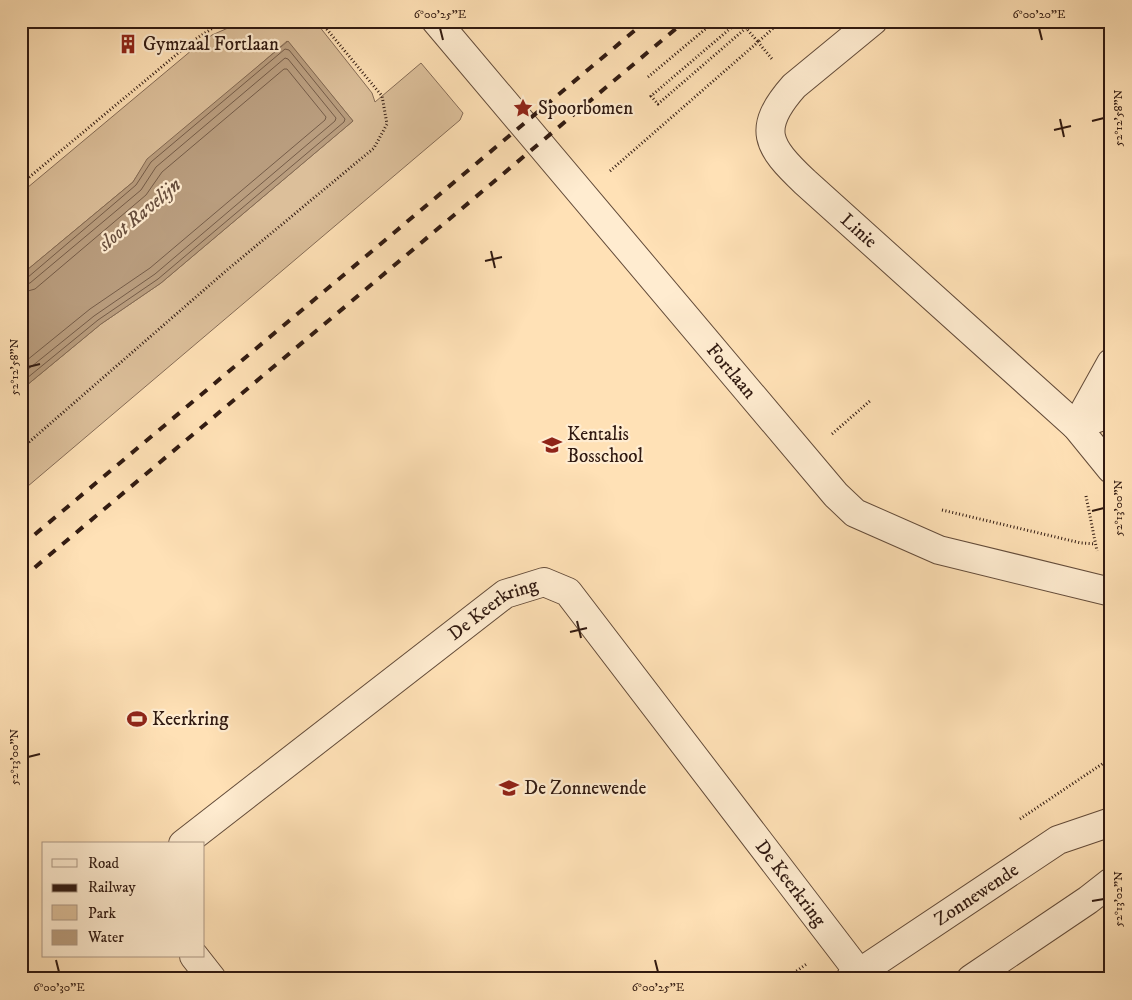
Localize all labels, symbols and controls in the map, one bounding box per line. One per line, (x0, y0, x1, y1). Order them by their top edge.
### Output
text: 6°00'25"E (414, 7, 467, 22)
text: 6°00'20"E (1013, 7, 1066, 22)
building icon: Gymzaal Fortlaan (117, 33, 139, 55)
place label: Gymzaal Fortlaan (143, 33, 279, 56)
text: 52°12'58"N (1111, 89, 1126, 146)
place icon: Spoorbomen (512, 97, 534, 119)
place label: Spoorbomen (538, 97, 633, 120)
water label: sloot Ravelijn (93, 173, 187, 258)
street label: Linie (836, 208, 882, 253)
text: 52°12'58"N (7, 338, 22, 395)
street label: Fortlaan (702, 339, 761, 403)
place label: Kentalis Bosschool (567, 423, 643, 468)
school or university icon: Kentalis Bosschool (541, 434, 563, 456)
text: 52°13'00"N (1111, 480, 1126, 536)
street label: De Keerkring (443, 573, 541, 645)
sports icon: Keerkring (126, 708, 148, 730)
place label: Keerkring (152, 708, 229, 731)
text: 52°13'00"N (7, 729, 22, 785)
school or university icon: De Zonnewende (498, 777, 520, 799)
place label: De Zonnewende (524, 777, 647, 800)
street label: De Keerkring (750, 835, 831, 931)
legend (42, 842, 205, 958)
text: Road (88, 854, 120, 873)
street label: Zonnewende (930, 858, 1023, 931)
text: 52°13'02"N (1111, 871, 1126, 927)
text: Railway (88, 878, 136, 897)
text: Park (88, 904, 117, 923)
text: Water (87, 928, 124, 947)
text: 6°00'30"E (33, 980, 85, 995)
text: 6°00'25"E (632, 980, 685, 995)

